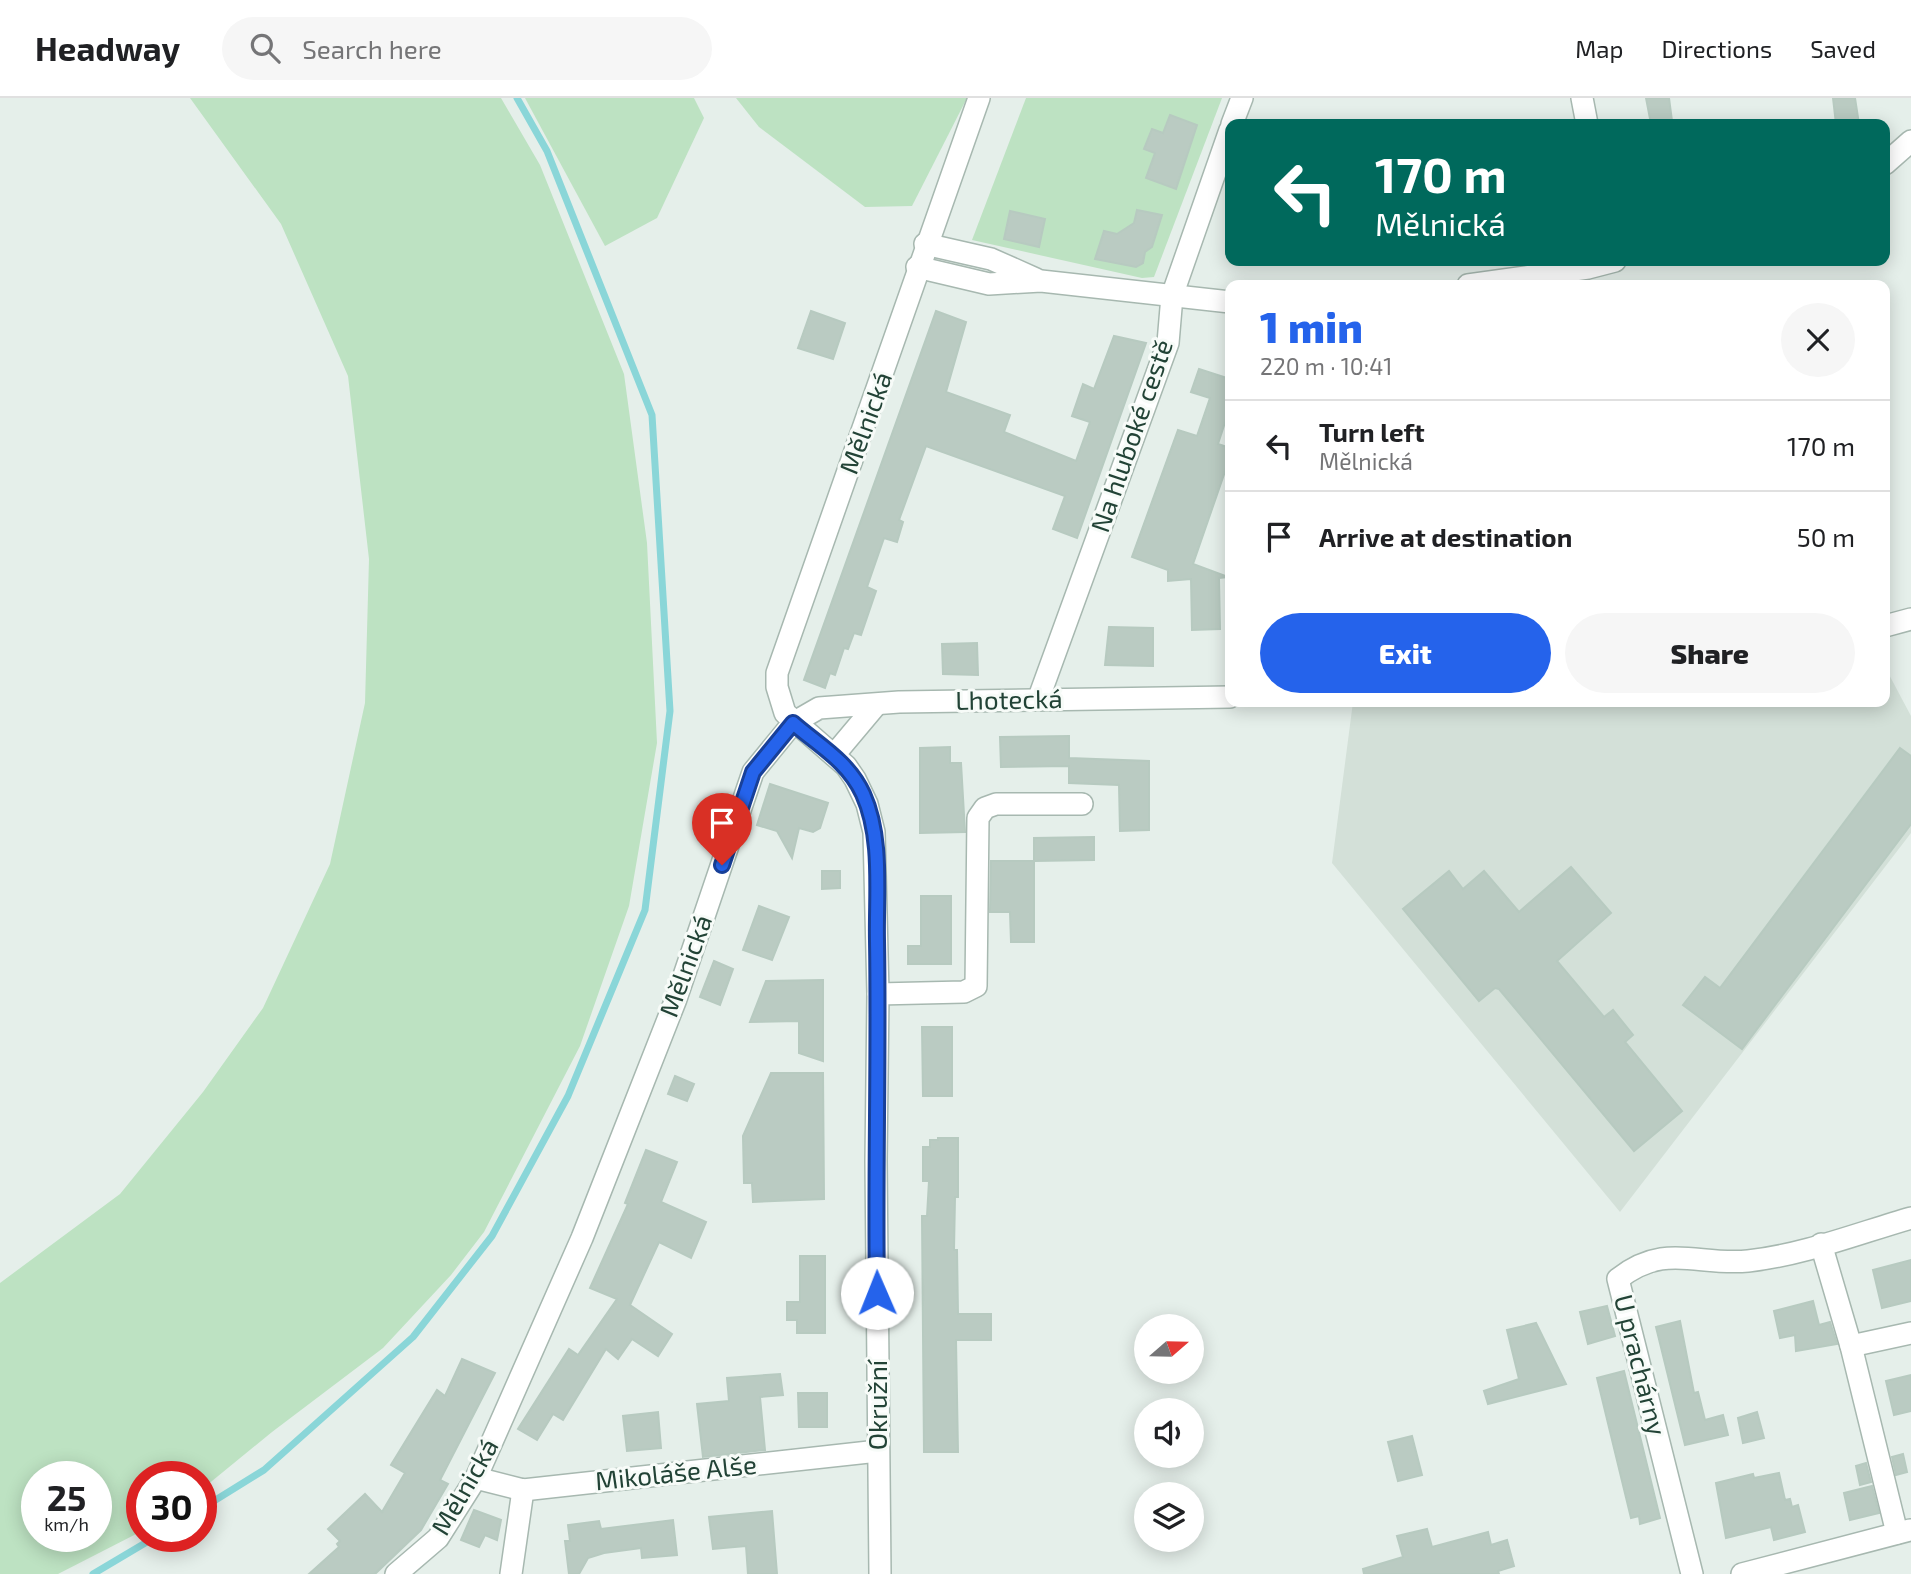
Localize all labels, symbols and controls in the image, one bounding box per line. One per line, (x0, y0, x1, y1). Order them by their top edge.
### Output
search box (222, 17, 712, 80)
text: Headway (35, 28, 180, 68)
icon: search (246, 29, 284, 67)
text: Search here (302, 33, 442, 64)
text: Map (1575, 34, 1623, 63)
text: Directions (1661, 34, 1772, 63)
text: Saved (1810, 34, 1876, 63)
text: 170 m (1375, 144, 1507, 203)
icon: left (1260, 147, 1351, 238)
text: Mělnická (1375, 204, 1506, 242)
text: 1 min (1260, 301, 1363, 351)
button: close (1781, 303, 1855, 377)
street label: Na hluboké cestě (1083, 335, 1178, 536)
text: 220 m · 10:41 (1260, 352, 1392, 380)
street label: Mělnická (832, 367, 897, 478)
text: Turn left (1319, 416, 1425, 447)
icon: left (1260, 427, 1298, 465)
text: 170 m (1787, 430, 1855, 461)
text: Mělnická (1319, 447, 1413, 475)
icon: arrive (1260, 518, 1298, 556)
text: Arrive at destination (1319, 521, 1572, 552)
text: 50 m (1797, 521, 1855, 552)
button: Exit (1260, 613, 1551, 693)
button: Share (1565, 613, 1855, 693)
street label: Lhotecká (955, 682, 1063, 715)
pin (692, 793, 752, 865)
icon: arrive (703, 804, 741, 842)
street label: Mělnická (652, 910, 717, 1021)
position arrow (840, 1256, 914, 1330)
street label: U prachárny (1609, 1291, 1674, 1439)
north arrow (1134, 1314, 1204, 1384)
map controls (1134, 1314, 1204, 1552)
street label: Okružní (861, 1358, 892, 1450)
button: sound (1134, 1398, 1204, 1468)
street label: Mělnická (424, 1432, 504, 1540)
street label: Mikoláše Alše (594, 1448, 758, 1495)
speed limit sign: 30 (126, 1461, 217, 1552)
text: 25 (47, 1476, 86, 1518)
button: layers (1134, 1482, 1204, 1552)
text: km/h (44, 1513, 89, 1535)

